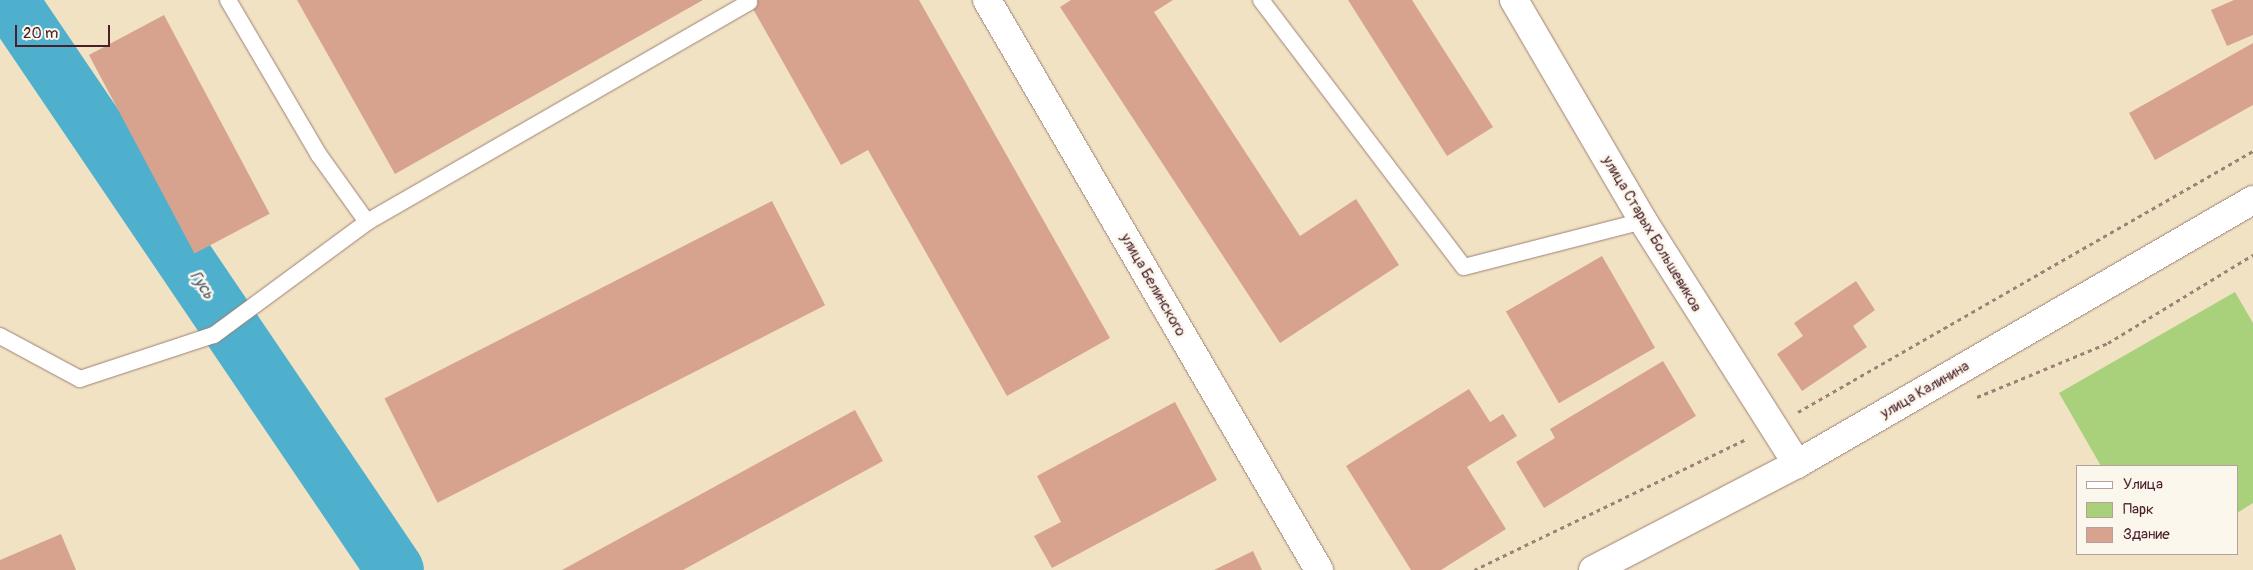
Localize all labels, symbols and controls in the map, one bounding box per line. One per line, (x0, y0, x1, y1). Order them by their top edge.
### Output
scale bar (18, 15, 112, 47)
text: 20 m (23, 24, 58, 43)
street label: улица Старых Большевиков (1598, 153, 1706, 315)
street label: улица Белинского (1116, 230, 1190, 340)
water label: Гусь (186, 267, 218, 303)
street label: улица Калинина (1877, 357, 1973, 423)
legend (2076, 465, 2238, 555)
text: Улица (2123, 475, 2163, 494)
text: Парк (2123, 500, 2154, 519)
text: Здание (2123, 525, 2170, 544)

